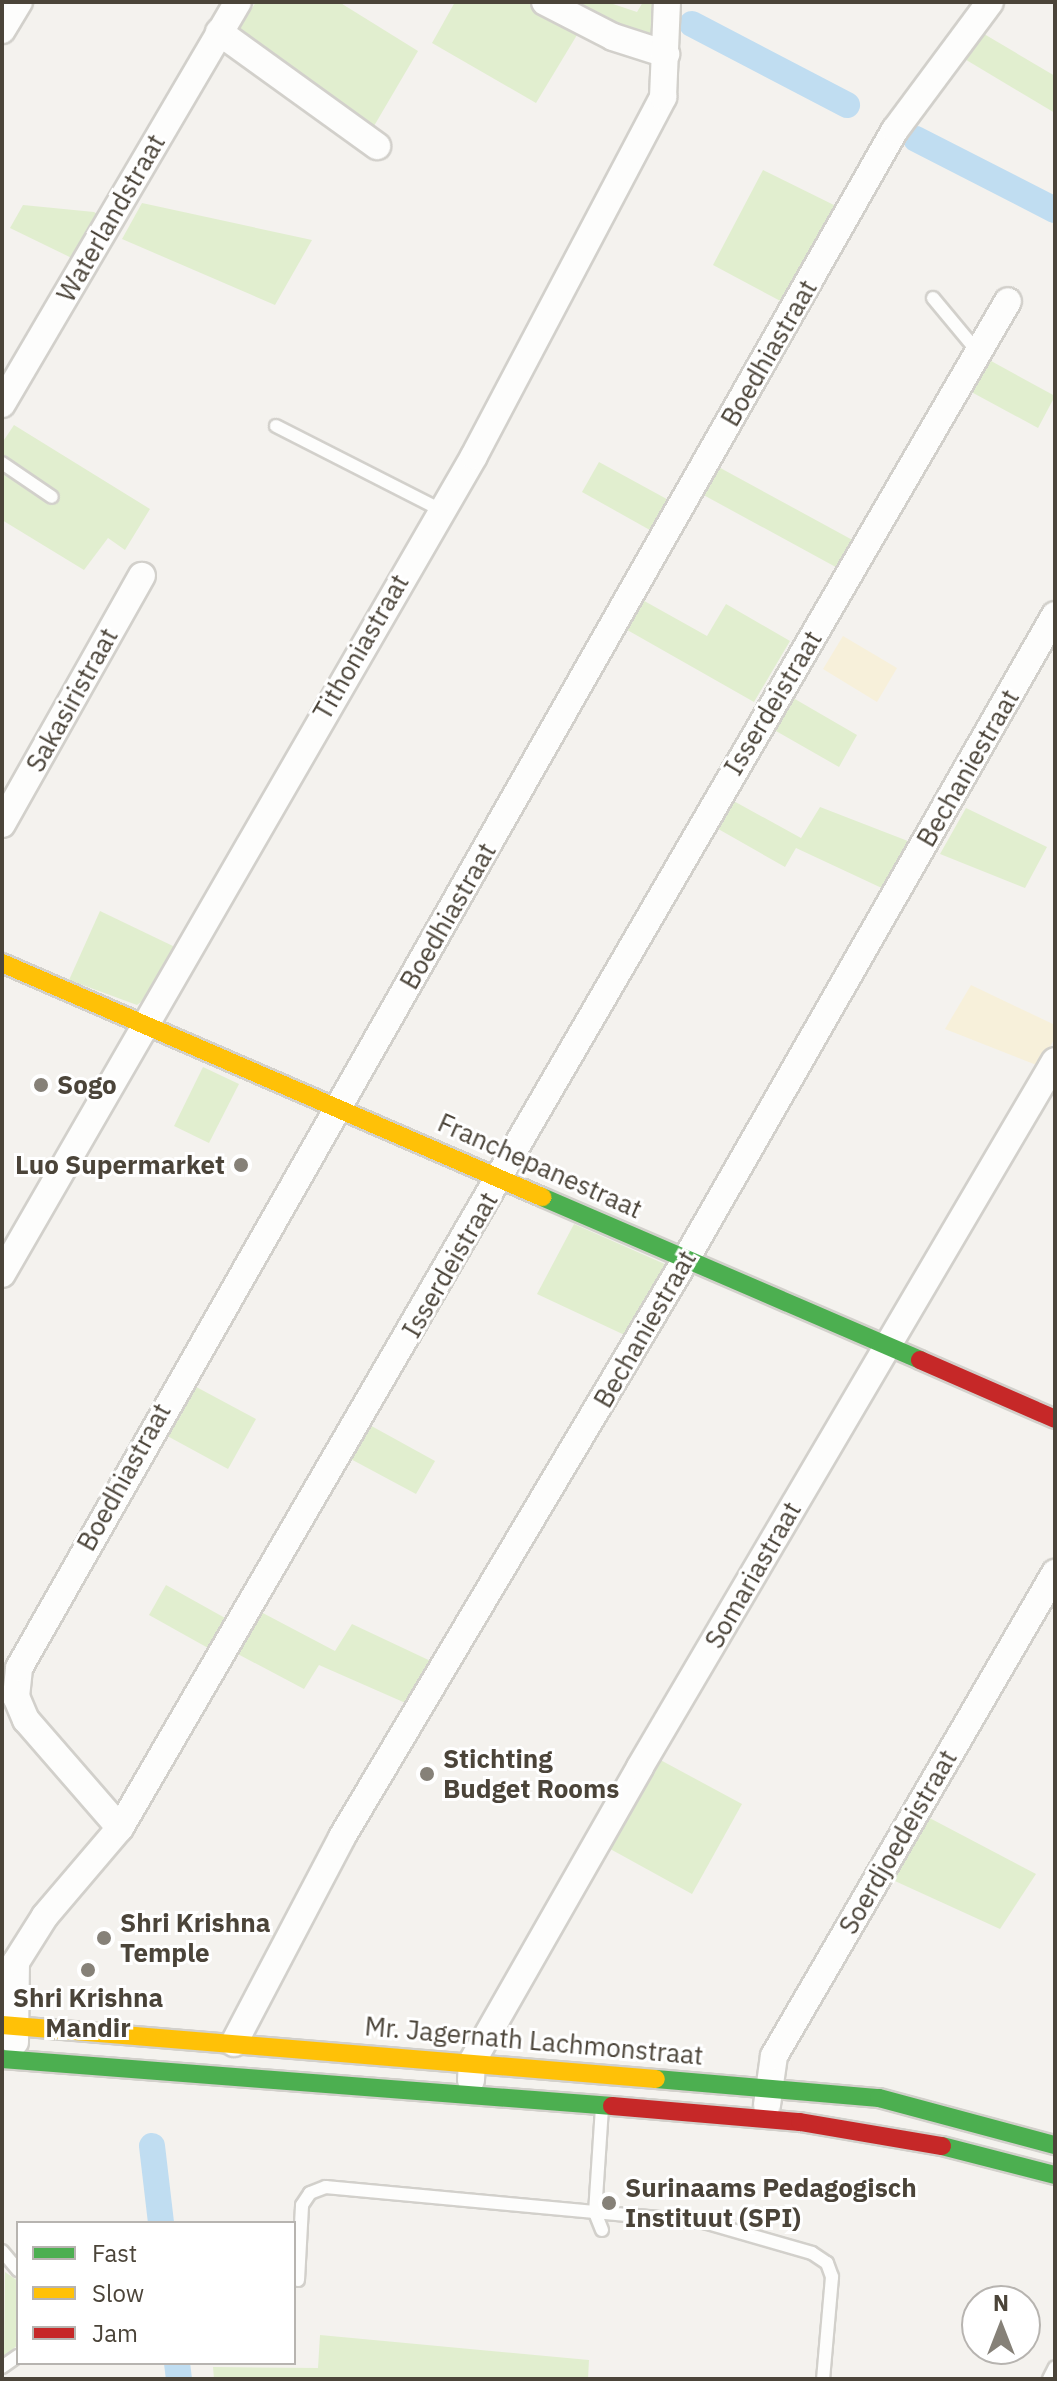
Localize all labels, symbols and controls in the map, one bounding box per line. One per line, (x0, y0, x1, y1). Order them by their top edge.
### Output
street label: Waterlandstraat (50, 129, 172, 307)
street label: Boedhiastraat (714, 274, 824, 432)
street label: Tithoniastraat (307, 569, 415, 725)
street label: Sakasiristraat (20, 623, 124, 777)
street label: Isserdeistraat (718, 625, 828, 781)
street label: Bechaniestraat (910, 684, 1026, 852)
street label: Boedhiastraat (393, 837, 503, 995)
place label: Sogo (57, 1069, 117, 1101)
marker: Sogo (32, 1076, 50, 1094)
street label: Franchepanestraat (433, 1107, 647, 1225)
place label: Luo Supermarket (15, 1149, 225, 1181)
marker: Luo Supermarket (232, 1156, 250, 1174)
street label: Isserdeistraat (396, 1187, 504, 1343)
street label: Bechaniestraat (587, 1245, 703, 1413)
street label: Boedhiastraat (71, 1398, 177, 1556)
street label: Somariastraat (698, 1496, 808, 1654)
place label: Stichting Budget Rooms (443, 1743, 619, 1804)
street label: Soerdjoedeistraat (833, 1744, 963, 1940)
marker: Stichting Budget Rooms (418, 1765, 436, 1783)
place label: Shri Krishna Temple (120, 1907, 270, 1968)
marker: Shri Krishna Temple (95, 1929, 113, 1947)
marker: Shri Krishna Mandir (79, 1961, 97, 1979)
place label: Shri Krishna Mandir (13, 1982, 163, 2044)
street label: Mr. Jagernath Lachmonstraat (363, 2011, 705, 2071)
place label: Surinaams Pedagogisch Instituut (SPI) (625, 2172, 917, 2234)
marker: Surinaams Pedagogisch Instituut (SPI) (600, 2194, 618, 2212)
legend (16, 2221, 296, 2365)
text: Fast (92, 2237, 137, 2269)
text: Slow (92, 2277, 144, 2309)
north arrow (961, 2285, 1041, 2365)
text: N (993, 2288, 1009, 2317)
text: Jam (92, 2317, 138, 2349)

